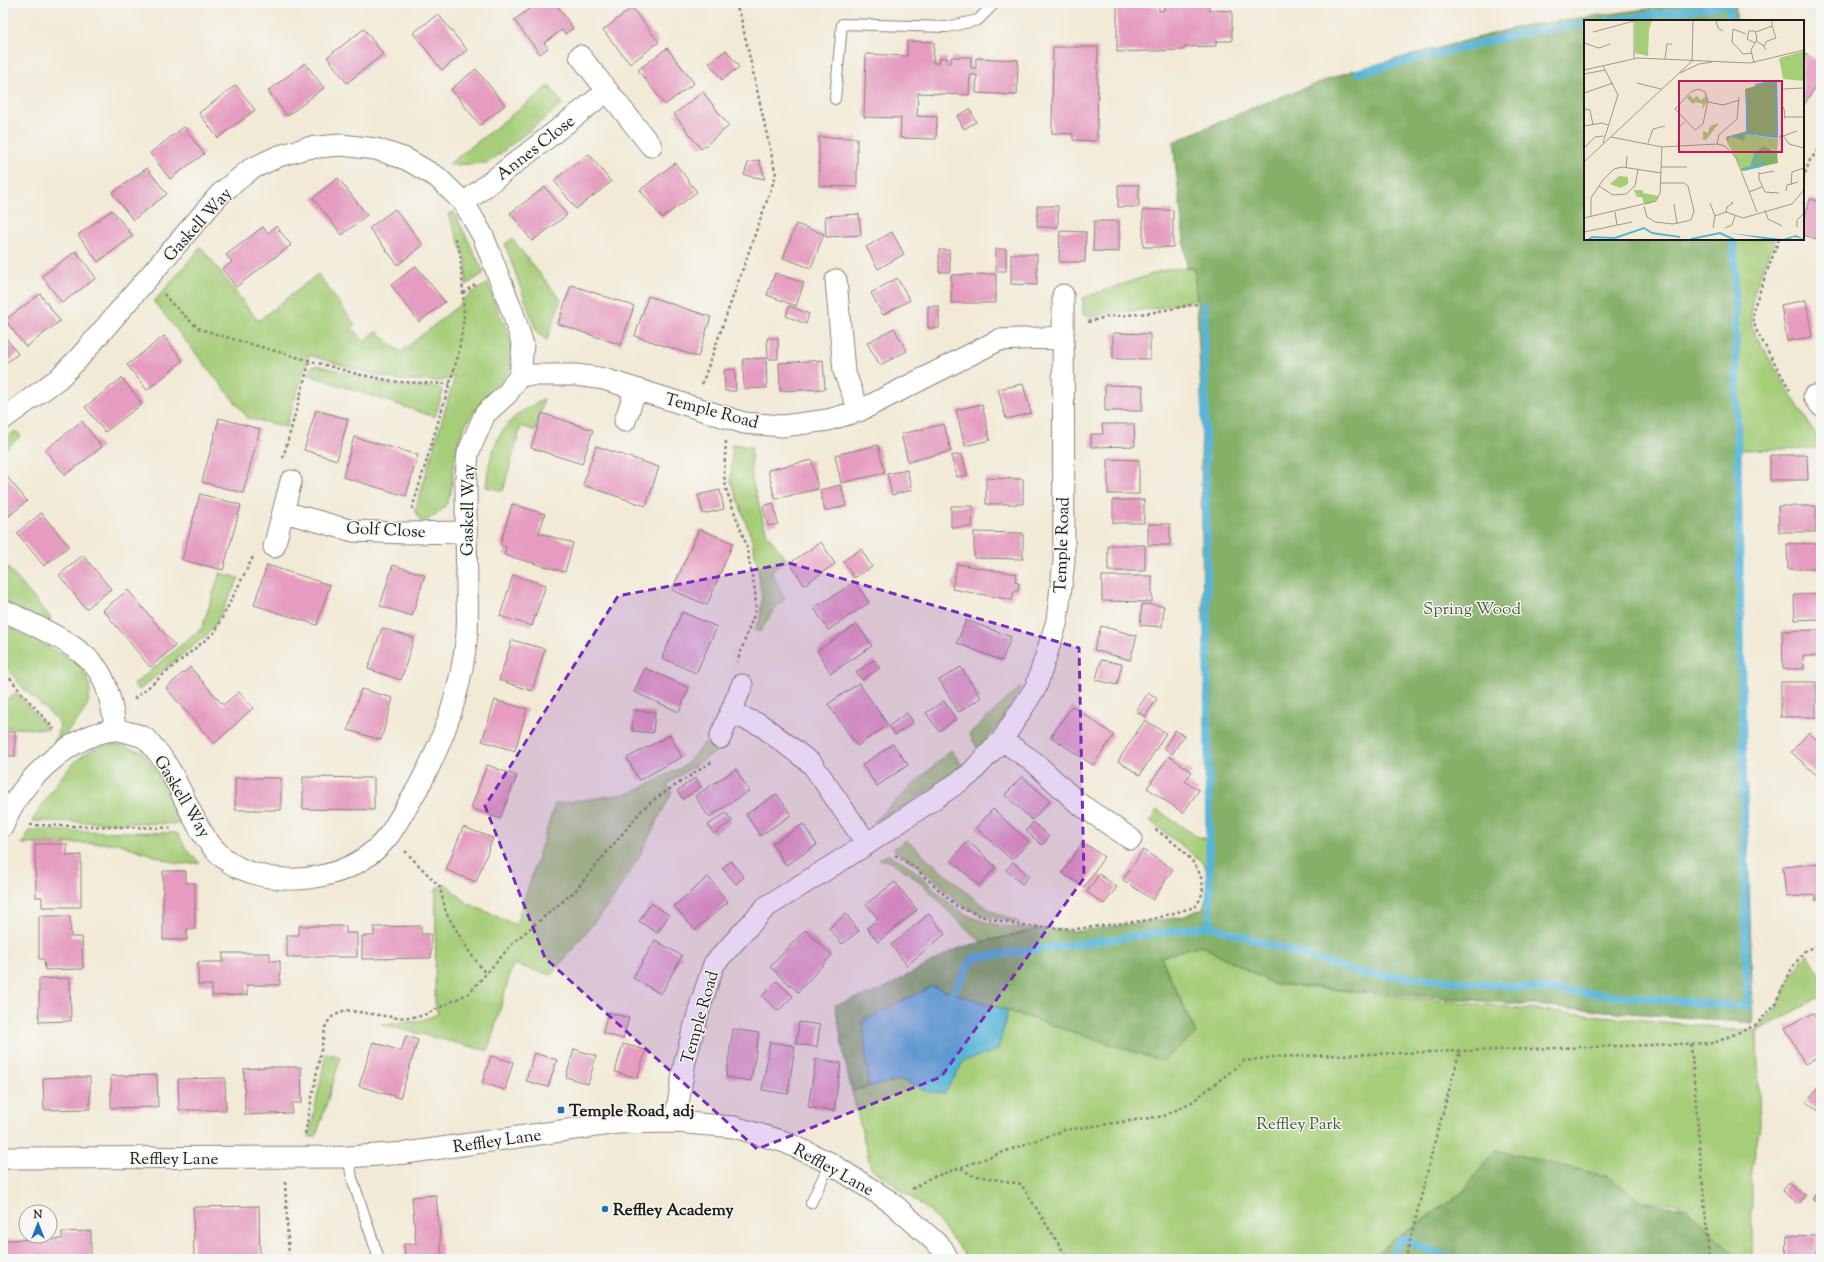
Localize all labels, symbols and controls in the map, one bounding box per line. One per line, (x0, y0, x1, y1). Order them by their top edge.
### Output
inset map (1584, 20, 1804, 240)
street label: Annes Close (492, 110, 581, 187)
street label: Gaskell Way (159, 183, 239, 268)
street label: Temple Road (662, 388, 761, 436)
street label: Gaskell Way (456, 463, 482, 556)
street label: Temple Road (1049, 496, 1077, 593)
street label: Golf Close (346, 517, 426, 545)
park label: Spring Wood (1423, 598, 1521, 622)
street label: Gaskell Way (147, 751, 216, 843)
street label: Temple Road (676, 968, 726, 1067)
place label: Temple Road, adj (569, 1100, 695, 1124)
marker: Temple Road, adj (556, 1105, 566, 1115)
park label: Reffley Park (1256, 1113, 1342, 1137)
street label: Reffley Lane (452, 1124, 543, 1160)
street label: Reffley Lane (788, 1139, 878, 1203)
street label: Reffley Lane (130, 1148, 219, 1172)
place label: Reffley Academy (613, 1199, 734, 1223)
north arrow (18, 1204, 58, 1244)
marker: Reffley Academy (600, 1204, 610, 1214)
text: N (33, 1207, 43, 1223)

